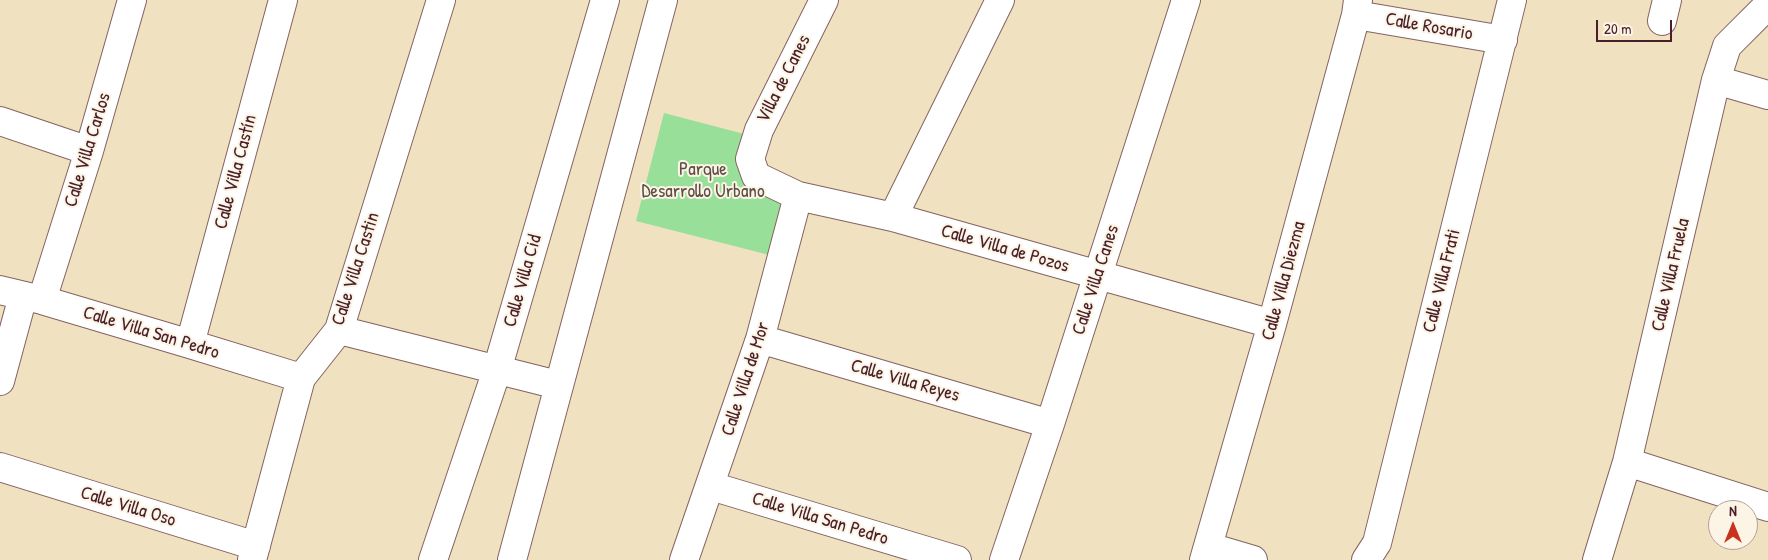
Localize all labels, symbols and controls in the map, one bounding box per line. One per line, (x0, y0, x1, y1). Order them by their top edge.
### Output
street label: Calle Rosario (1384, 8, 1474, 46)
scale bar (1598, 10, 1674, 42)
text: 20 m (1604, 18, 1631, 39)
street label: Villa de Canes (752, 31, 816, 127)
street label: Calle Villa Carlos (60, 90, 116, 210)
street label: Calle Villa Castín (210, 112, 262, 232)
park label: Parque Desarrollo Urbano (641, 159, 765, 203)
street label: Calle Villa Castin (327, 210, 385, 328)
street label: Calle Villa Fruela (1647, 216, 1695, 334)
street label: Calle Villa Diezma (1257, 219, 1311, 343)
street label: Calle Villa de Pozos (938, 220, 1072, 278)
street label: Calle Villa Canes (1068, 222, 1124, 338)
street label: Calle Villa Frati (1418, 227, 1466, 335)
street label: Calle Villa Cid (499, 232, 547, 330)
street label: Calle Villa San Pedro (80, 301, 222, 365)
street label: Calle Villa de Mor (717, 319, 775, 439)
street label: Calle Villa Reyes (848, 355, 962, 407)
street label: Calle Villa Oso (78, 482, 178, 532)
street label: Calle Villa San Pedro (749, 487, 891, 551)
north arrow (1708, 500, 1758, 550)
text: N (1729, 501, 1737, 520)

